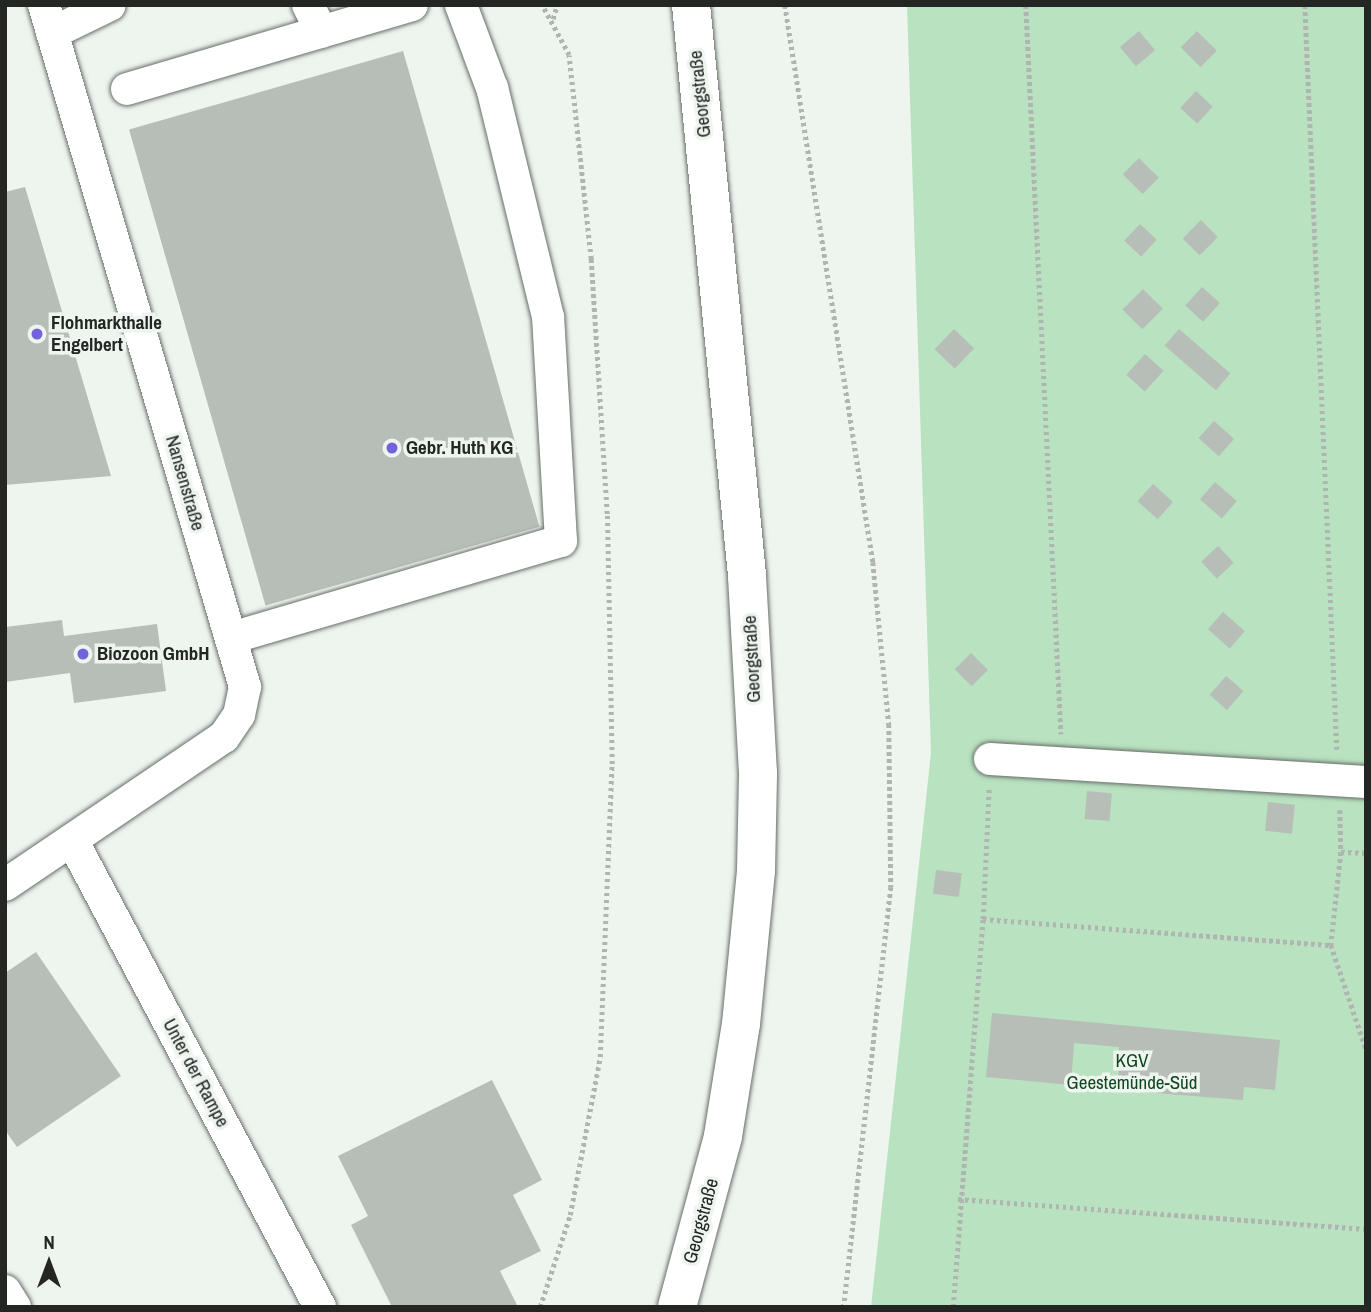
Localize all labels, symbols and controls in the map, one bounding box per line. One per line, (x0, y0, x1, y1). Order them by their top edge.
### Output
street label: Georgstraße (684, 49, 716, 139)
place label: Flohmarkthalle Engelbert (51, 312, 162, 356)
marker: Flohmarkthalle Engelbert (29, 326, 45, 342)
street label: Nansenstraße (161, 433, 209, 533)
place label: Gebr. Huth KG (406, 437, 513, 459)
marker: Gebr. Huth KG (384, 440, 400, 456)
street label: Georgstraße (738, 615, 766, 703)
place label: Biozoon GmbH (97, 643, 210, 665)
marker: Biozoon GmbH (75, 646, 91, 662)
street label: Unter der Rampe (158, 1015, 234, 1131)
park label: KGV Geestemünde-Süd (1067, 1050, 1197, 1094)
street label: Georgstraße (679, 1176, 723, 1266)
north arrow (14, 1228, 84, 1298)
text: N (43, 1229, 55, 1255)

